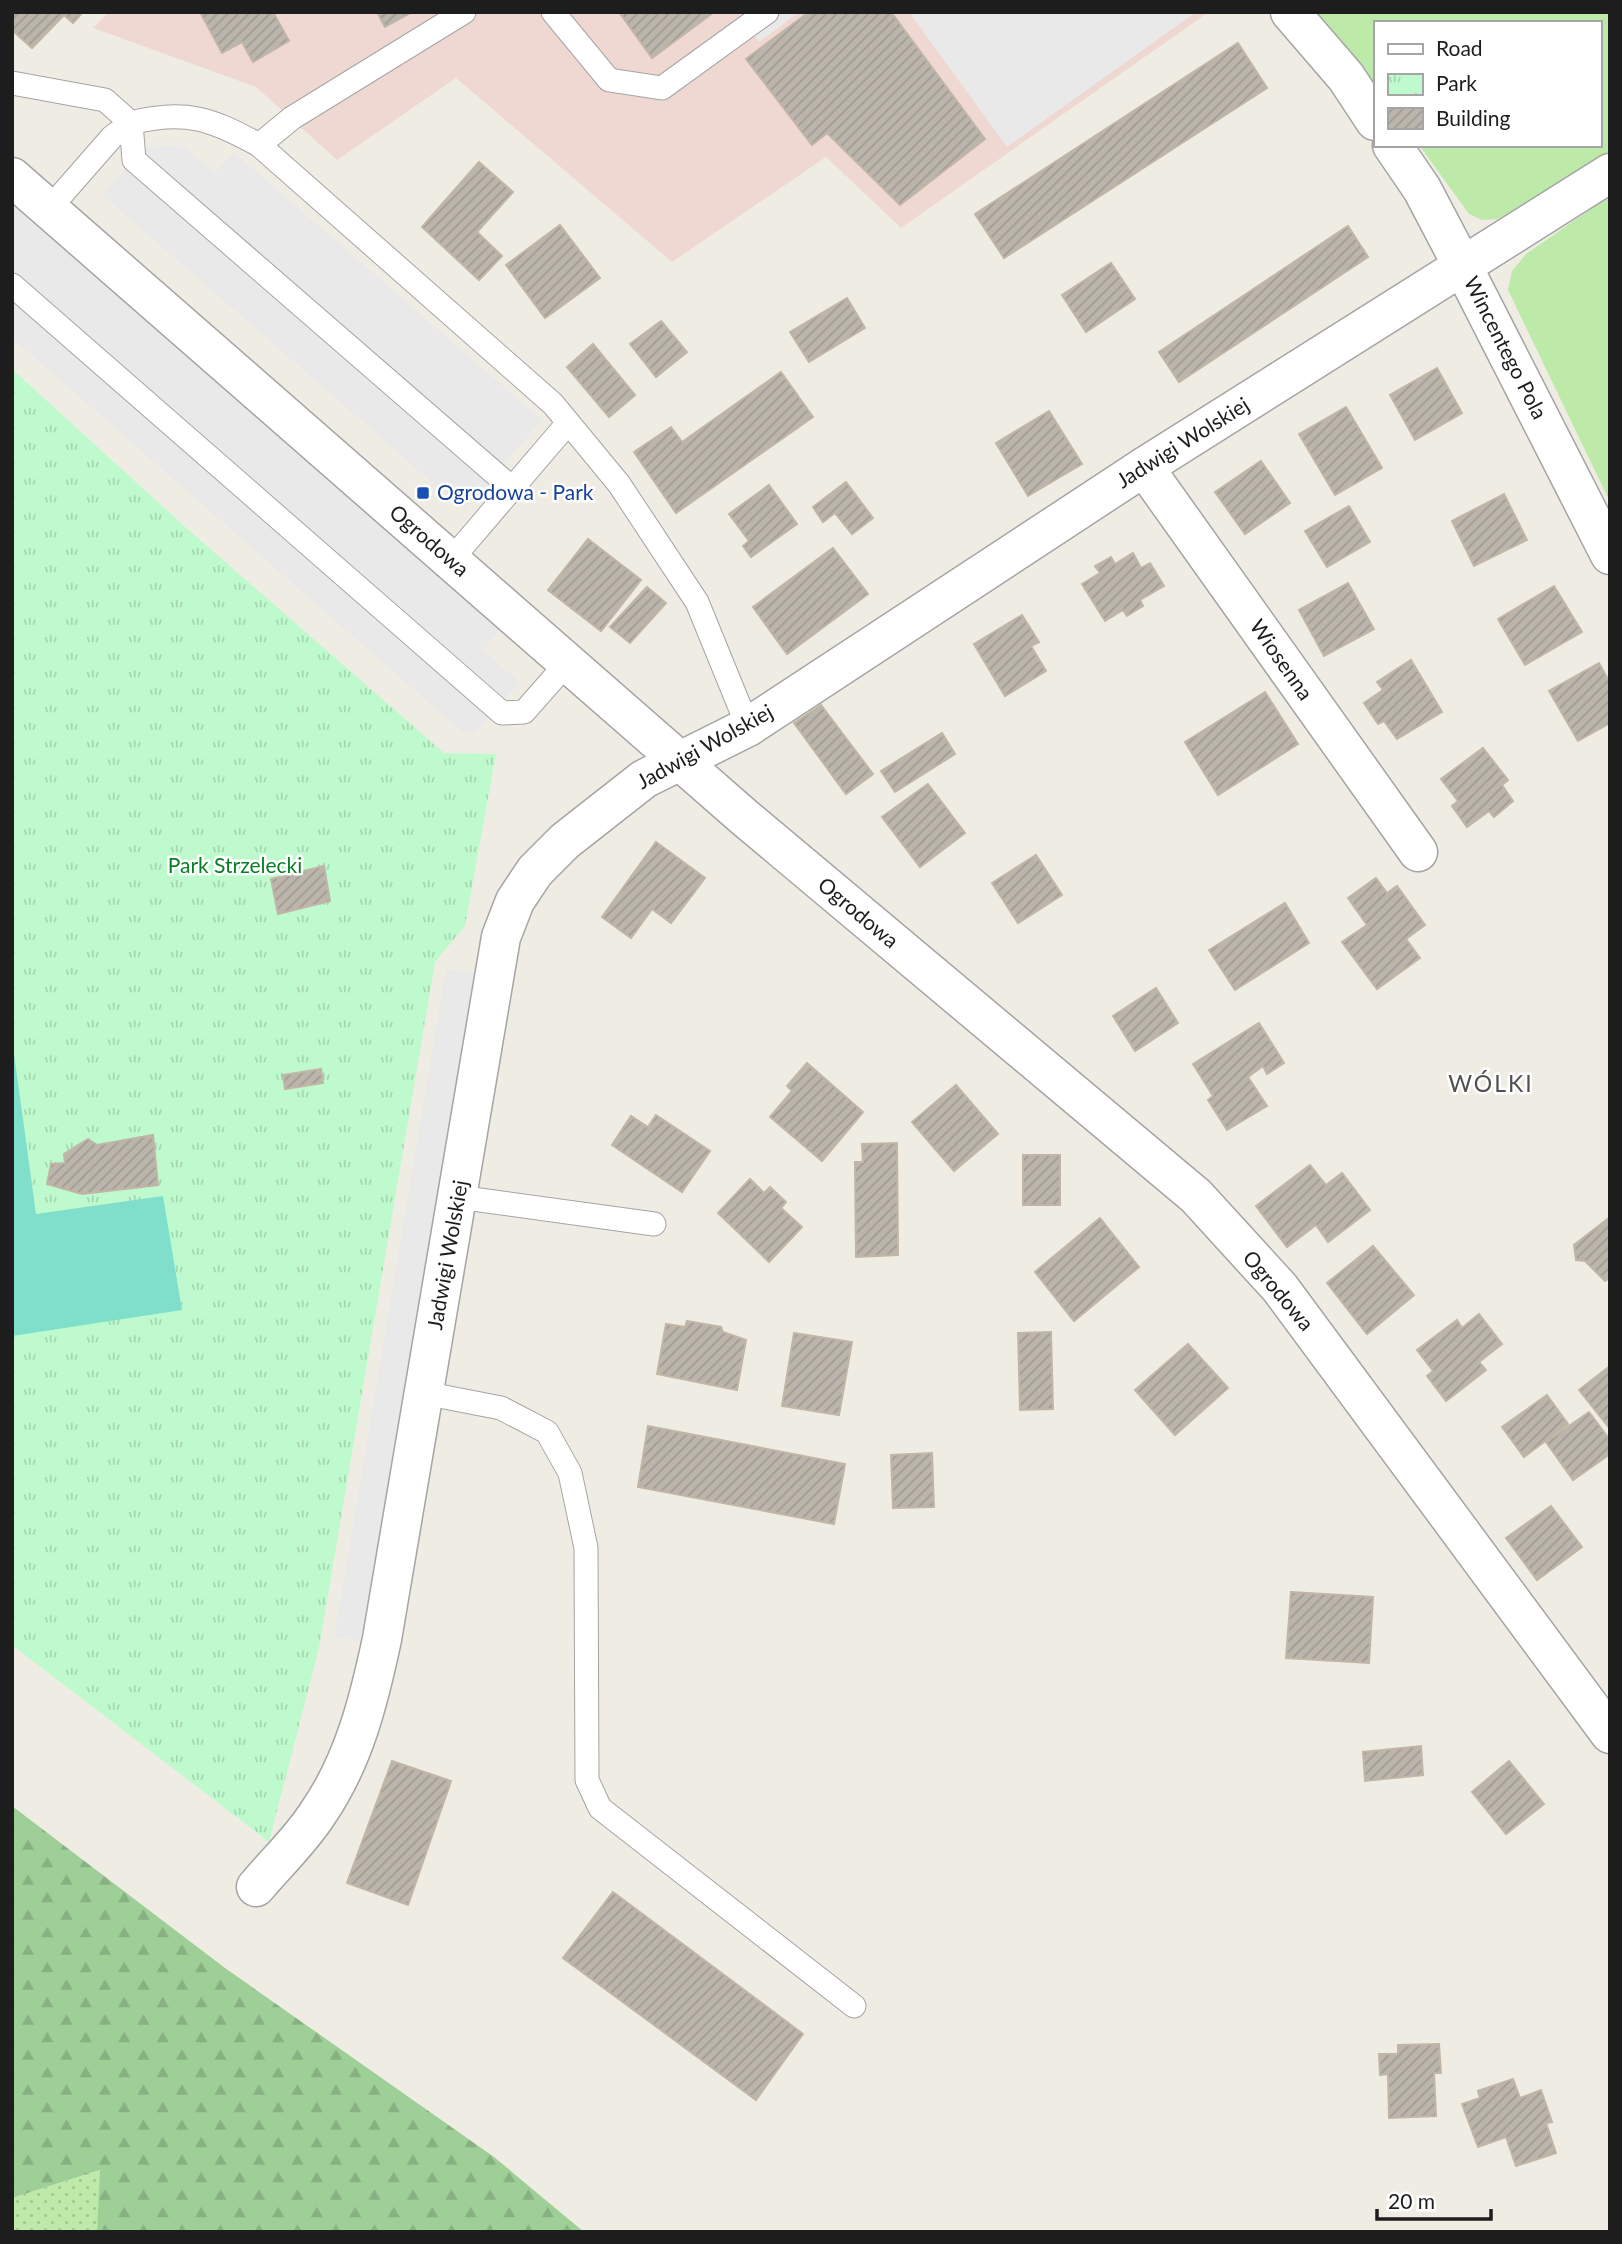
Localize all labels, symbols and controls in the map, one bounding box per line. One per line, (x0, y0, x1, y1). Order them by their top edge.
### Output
legend (1374, 21, 1601, 147)
text: Road (1436, 35, 1483, 60)
text: Park (1436, 70, 1477, 95)
text: Building (1436, 105, 1511, 130)
street label: Wincentego Pola (1460, 272, 1553, 423)
street label: Jadwigi Wolskiej (1111, 391, 1253, 492)
place label: Ogrodowa - Park (437, 479, 594, 504)
marker: Ogrodowa - Park (415, 485, 431, 501)
street label: Ogrodowa (385, 499, 475, 581)
street label: Wiosenna (1245, 614, 1319, 704)
street label: Jadwigi Wolskiej (632, 698, 777, 793)
park label: Park Strzelecki (168, 852, 302, 877)
street label: Ogrodowa (814, 871, 904, 953)
district label: WÓLKI (1448, 1069, 1534, 1097)
street label: Jadwigi Wolskiej (421, 1178, 472, 1332)
street label: Ogrodowa (1238, 1245, 1320, 1335)
scale bar (1377, 2178, 1491, 2222)
text: 20 m (1388, 2188, 1435, 2213)

